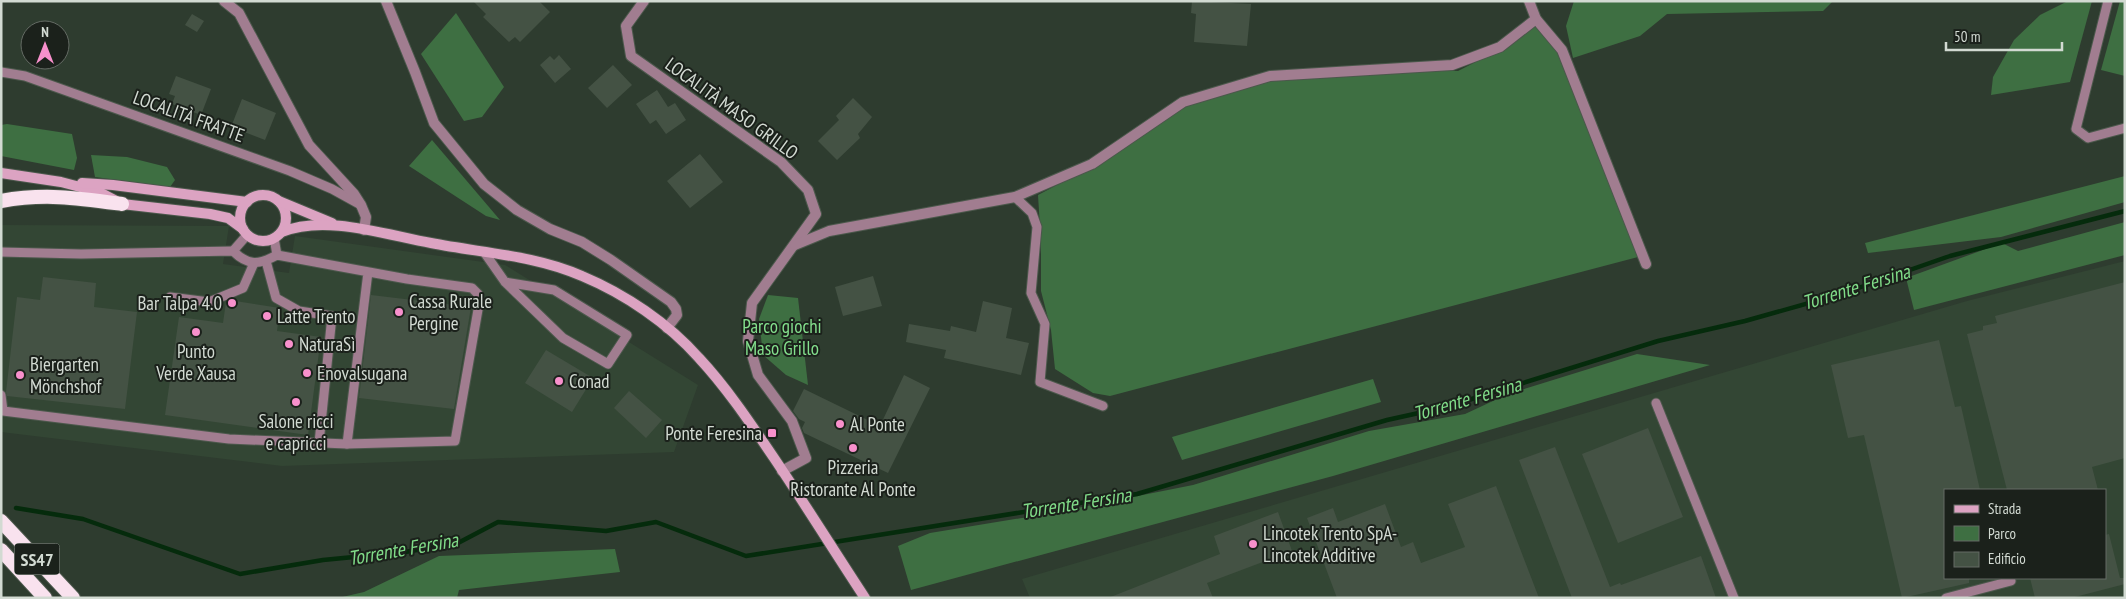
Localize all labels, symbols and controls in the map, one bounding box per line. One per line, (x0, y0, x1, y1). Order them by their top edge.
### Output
north arrow (20, 20, 70, 70)
scale bar (1946, 20, 2062, 52)
text: N (41, 23, 49, 41)
text: 50 m (1954, 27, 1980, 46)
street label: LOCALITÀ MASO GRILLO (661, 52, 803, 164)
street label: LOCALITÀ FRATTE (130, 85, 248, 147)
water label: Torrente Fersina (1799, 258, 1914, 316)
place label: Cassa Rurale Pergine (409, 289, 492, 335)
place label: Bar Talpa 4.0 (137, 291, 222, 315)
marker: Bar Talpa 4.0 (226, 297, 238, 309)
place label: Latte Trento (277, 304, 355, 328)
marker: Cassa Rurale Pergine (393, 306, 405, 318)
marker: Latte Trento (261, 310, 273, 322)
park label: Parco giochi Maso Grillo (742, 314, 822, 360)
marker: Punto Verde Xausa (190, 326, 202, 338)
place label: NaturaSì (299, 332, 355, 356)
marker: NaturaSì (283, 338, 295, 350)
place label: Punto Verde Xausa (155, 339, 236, 385)
place label: Biergarten Mönchshof (30, 352, 103, 398)
place label: Enovalsugana (317, 361, 407, 385)
marker: Enovalsugana (301, 367, 313, 379)
marker: Biergarten Mönchshof (14, 369, 26, 381)
place label: Conad (569, 369, 610, 393)
water label: Torrente Fersina (1410, 371, 1525, 427)
marker: Conad (553, 375, 565, 387)
marker: Salone ricci e capricci (290, 396, 302, 408)
place label: Salone ricci e capricci (258, 409, 334, 455)
place label: Al Ponte (850, 412, 905, 436)
marker: Al Ponte (834, 418, 846, 430)
place label: Ponte Feresina (665, 421, 762, 445)
marker: Ponte Feresina (766, 427, 778, 439)
marker: Pizzeria Ristorante Al Ponte (847, 442, 859, 454)
place label: Pizzeria Ristorante Al Ponte (790, 455, 916, 501)
water label: Torrente Fersina (1019, 481, 1134, 525)
legend (1944, 489, 2106, 579)
text: Strada (1988, 499, 2021, 518)
place label: Lincotek Trento SpA- Lincotek Additive (1263, 521, 1397, 567)
text: Parco (1988, 524, 2016, 543)
water label: Torrente Fersina (346, 526, 461, 571)
marker: Lincotek Trento SpA- Lincotek Additive (1247, 538, 1259, 550)
road number: SS47 (15, 544, 60, 574)
text: Edificio (1988, 549, 2026, 568)

